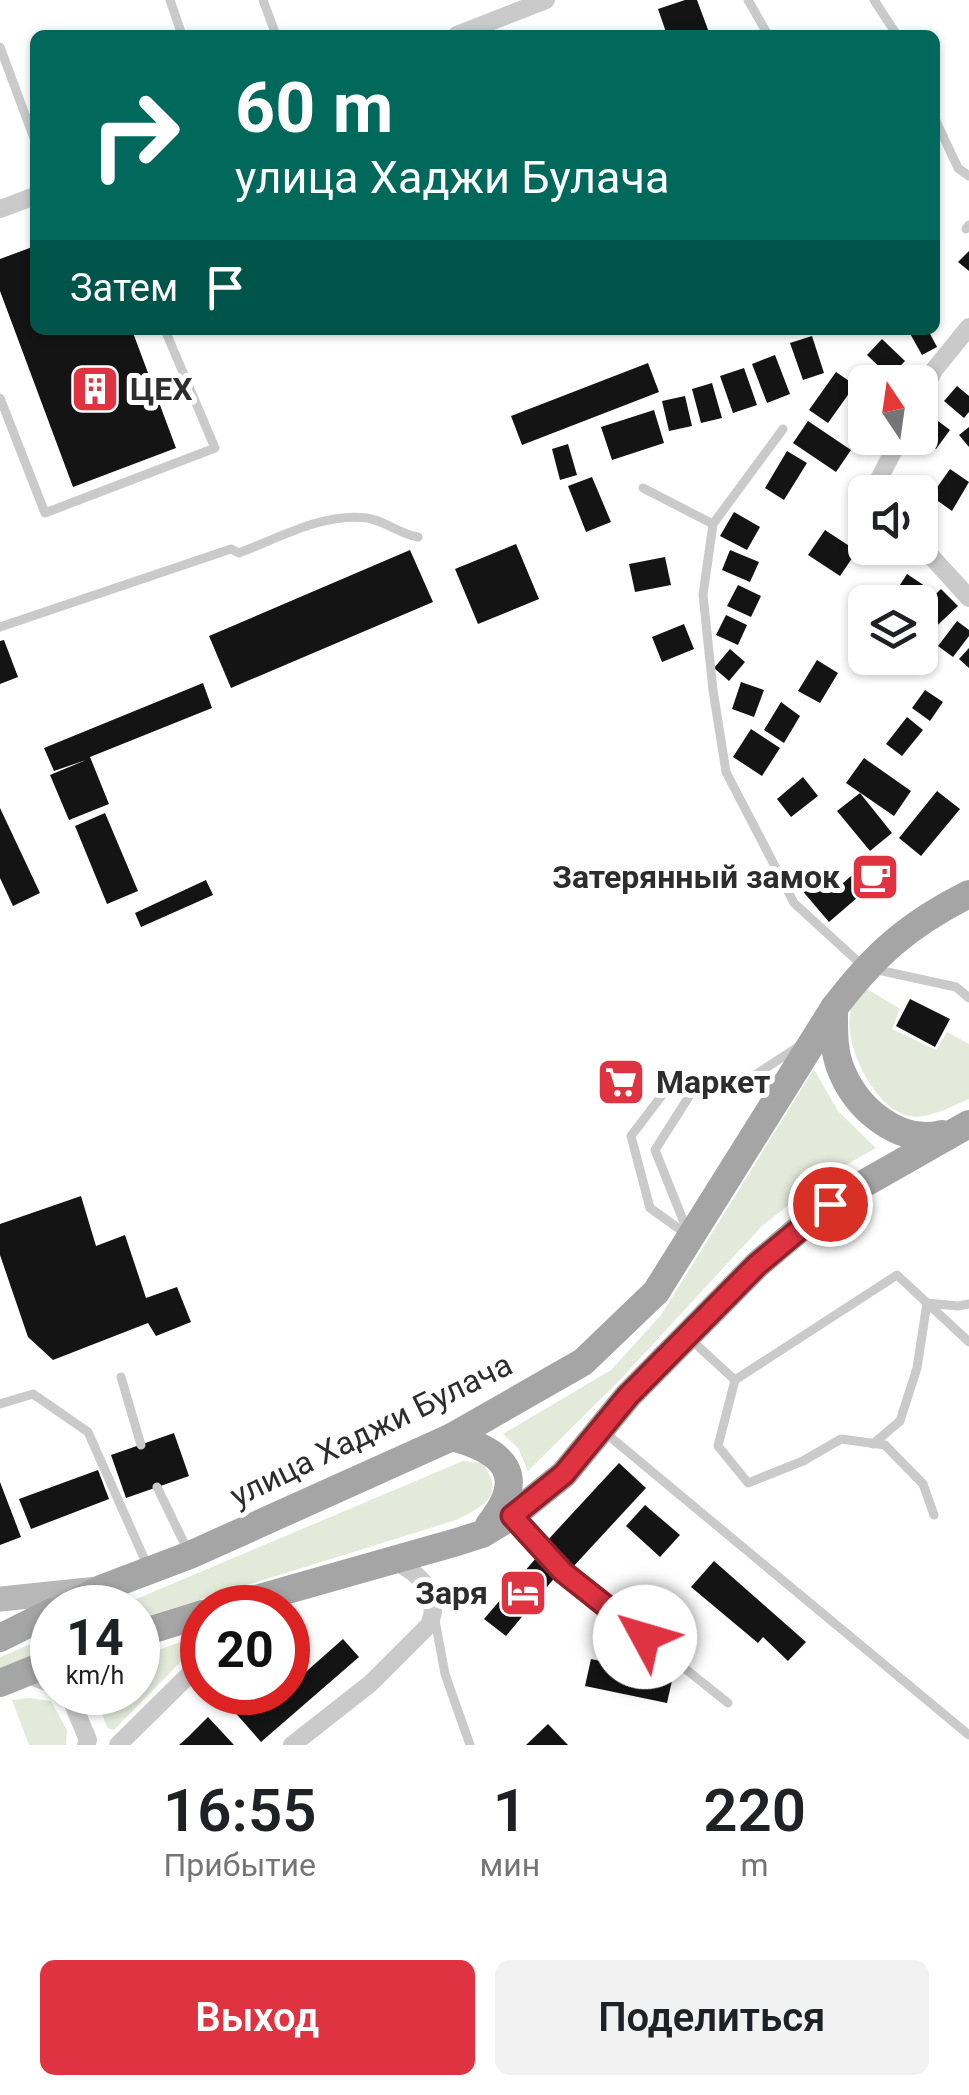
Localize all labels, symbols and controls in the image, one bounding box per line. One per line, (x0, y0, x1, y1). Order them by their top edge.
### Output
text: 60 m (235, 67, 393, 149)
icon: right (70, 70, 200, 200)
text: улица Хаджи Булача (235, 151, 669, 204)
icon: arrive (198, 260, 253, 315)
text: Затем (70, 266, 178, 310)
building icon: ЦЕХ (69, 363, 121, 415)
north arrow (848, 365, 938, 455)
map controls (848, 365, 938, 675)
place label: ЦЕХ (130, 370, 193, 408)
button: sound (848, 475, 938, 565)
button: layers (848, 585, 938, 675)
cafe icon: Затерянный замок (849, 851, 901, 903)
place label: Затерянный замок (552, 858, 841, 896)
supermarket icon: Маркет (595, 1056, 647, 1108)
place label: Маркет (656, 1063, 770, 1101)
pin (788, 1162, 873, 1247)
icon: arrive (803, 1177, 858, 1232)
street label: улица Хаджи Булача (224, 1345, 518, 1515)
hotel icon: Заря (497, 1567, 549, 1619)
place label: Заря (415, 1574, 488, 1612)
speed limit sign: 20 (180, 1585, 310, 1715)
position arrow (593, 1585, 697, 1689)
text: 14 (66, 1609, 124, 1667)
text: km/h (66, 1661, 124, 1690)
text: 16:55 (163, 1775, 316, 1846)
text: 1 (493, 1775, 527, 1846)
text: 220 (703, 1775, 806, 1846)
text: Прибытие (163, 1846, 316, 1884)
text: мин (479, 1846, 540, 1884)
text: m (741, 1846, 769, 1884)
button: Выход (40, 1960, 475, 2075)
button: Поделиться (495, 1960, 929, 2075)

